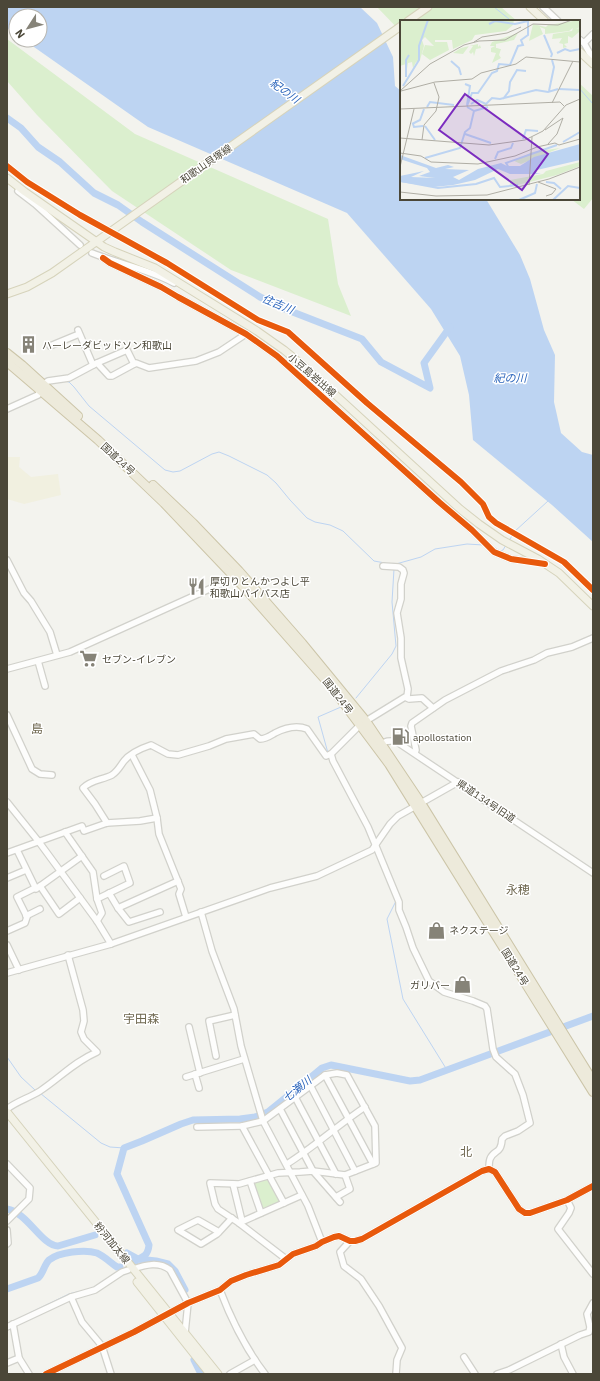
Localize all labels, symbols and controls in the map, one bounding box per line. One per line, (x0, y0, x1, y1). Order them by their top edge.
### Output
north arrow (8, 8, 48, 48)
inset map (400, 20, 580, 200)
text: N (12, 27, 28, 41)
water label: 紀の川 (268, 76, 303, 107)
street label: 和歌山貝塚線 (178, 141, 234, 187)
water label: 住吉川 (260, 291, 297, 317)
building icon: ハーレーダビッドソン和歌山 (19, 335, 39, 355)
place label: ハーレーダビッドソン和歌山 (42, 339, 172, 352)
street label: 小豆島岩出線 (285, 350, 339, 400)
water label: 紀の川 (494, 371, 527, 385)
street label: 国道24号 (98, 440, 138, 478)
place label: 厚切りとんかつよし平 和歌山バイパス店 (210, 575, 310, 600)
restaurant icon: 厚切りとんかつよし平 和歌山バイパス店 (187, 577, 207, 597)
supermarket icon: セブン-イレブン (79, 649, 99, 669)
place label: セブン-イレブン (102, 653, 176, 666)
street label: 国道24号 (320, 675, 356, 717)
district label: 島 (31, 721, 43, 736)
fuel station icon: apollostation (390, 727, 410, 747)
place label: apollostation (413, 731, 472, 744)
street label: 県道134号旧道 (454, 777, 518, 825)
district label: 永穂 (506, 882, 530, 897)
shop icon: ネクステージ (426, 920, 446, 940)
place label: ネクステージ (449, 924, 509, 937)
street label: 国道24号 (498, 946, 532, 988)
shop icon: ガリバー (453, 975, 473, 995)
place label: ガリバー (410, 979, 450, 992)
district label: 宇田森 (123, 1011, 159, 1026)
water label: 七瀬川 (280, 1073, 315, 1105)
district label: 北 (460, 1144, 472, 1159)
street label: 粉河加太線 (91, 1219, 133, 1267)

